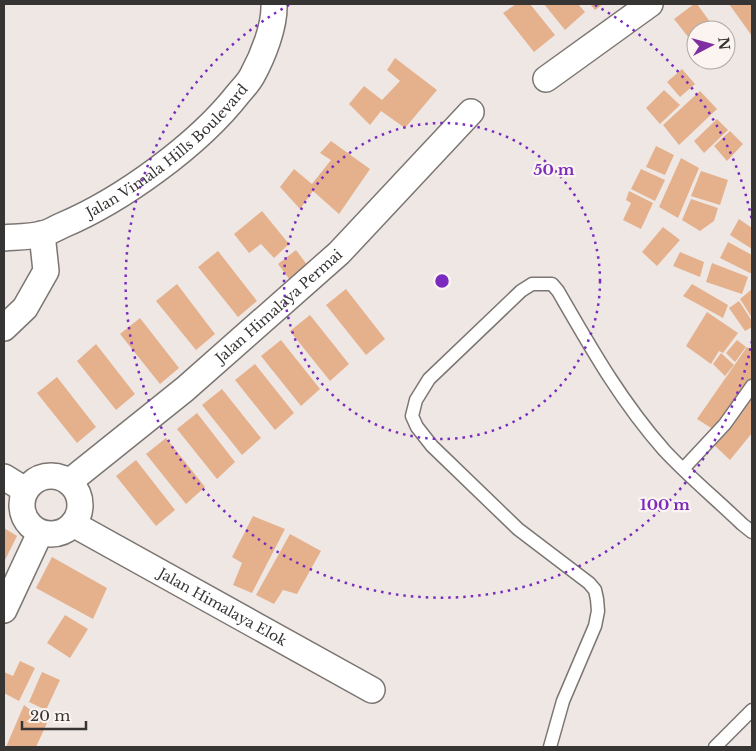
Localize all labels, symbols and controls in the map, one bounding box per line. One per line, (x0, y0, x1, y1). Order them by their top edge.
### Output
north arrow (686, 20, 736, 70)
text: N (714, 36, 734, 51)
street label: Jalan Vimala Hills Boulevard (81, 80, 252, 223)
text: 50 m (534, 160, 575, 179)
street label: Jalan Himalaya Permai (210, 245, 346, 368)
centre of rings (433, 272, 451, 290)
text: 100 m (640, 495, 690, 514)
street label: Jalan Himalaya Elok (153, 563, 290, 650)
scale bar (22, 698, 86, 730)
text: 20 m (30, 706, 70, 725)

